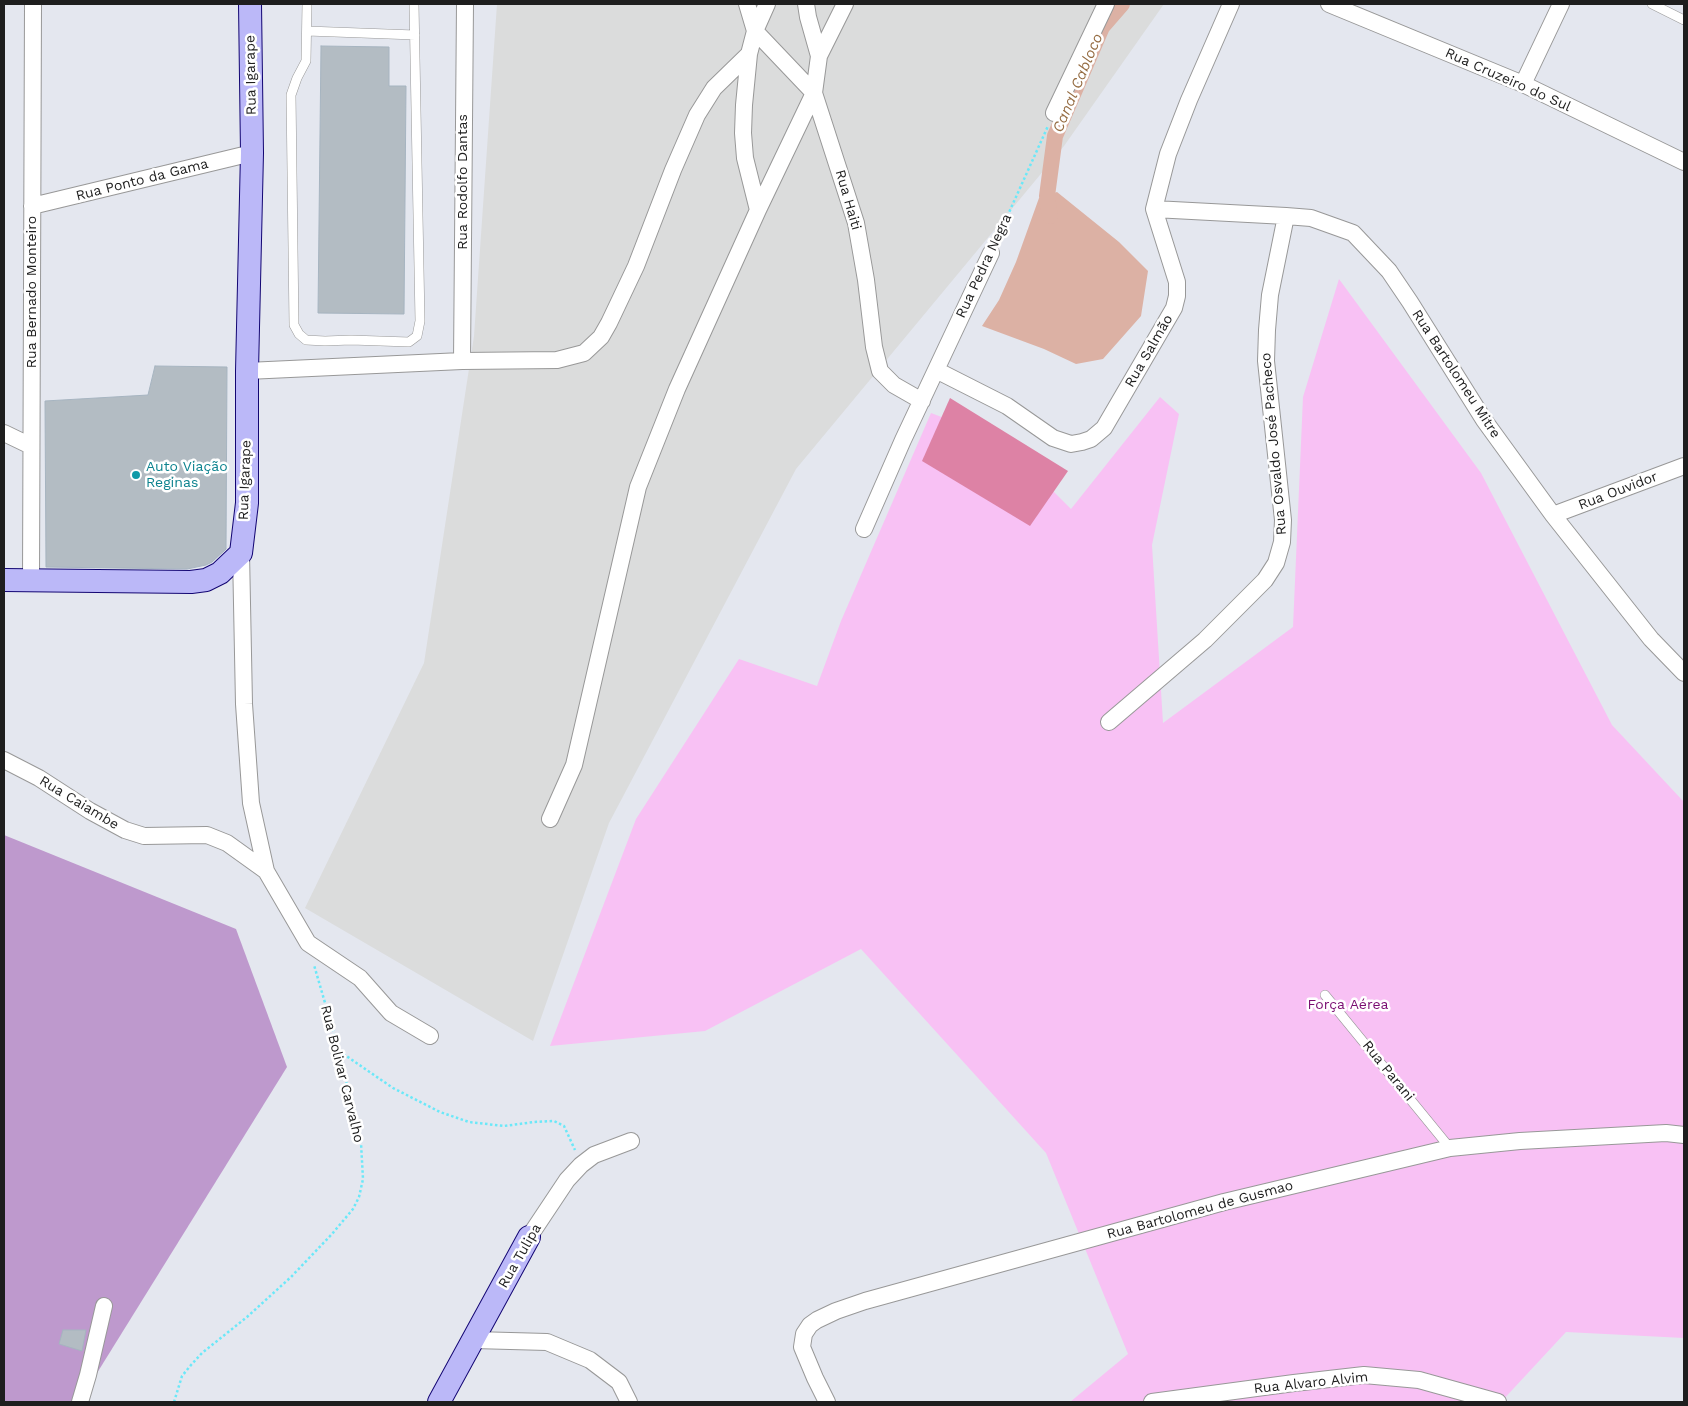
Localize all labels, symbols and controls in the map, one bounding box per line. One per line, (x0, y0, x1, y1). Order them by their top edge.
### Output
water label: Canal Cabloco (1049, 31, 1107, 135)
street label: Rua Igarape (242, 35, 260, 115)
street label: Rua Cruzeiro do Sul (1442, 45, 1574, 115)
street label: Rua Rodolfo Dantas (455, 114, 471, 250)
street label: Rua Ponto da Gama (74, 155, 210, 205)
street label: Rua Haiti (831, 168, 865, 232)
street label: Rua Pedra Negra (952, 211, 1016, 321)
street label: Rua Bernado Monteiro (24, 216, 40, 368)
street label: Rua Bartolomeu Mitre (1408, 307, 1504, 441)
street label: Rua Salmão (1121, 312, 1177, 390)
street label: Rua Osvaldo José Pacheco (1258, 352, 1290, 536)
street label: Rua Igarape (235, 440, 255, 520)
place label: Auto Viação Reginas (146, 459, 228, 492)
street label: Rua Ouvidor (1576, 468, 1660, 514)
marker: Auto Viação Reginas (130, 469, 142, 481)
street label: Rua Caiambe (36, 773, 122, 833)
park label: Força Aérea (1308, 997, 1388, 1013)
street label: Rua Bolivar Carvalho (317, 1003, 367, 1145)
street label: Rua Parani (1359, 1037, 1417, 1105)
street label: Rua Bartolomeu de Gusmao (1105, 1177, 1295, 1243)
street label: Rua Tulipa (495, 1221, 545, 1291)
street label: Rua Alvaro Alvim (1253, 1369, 1369, 1397)

